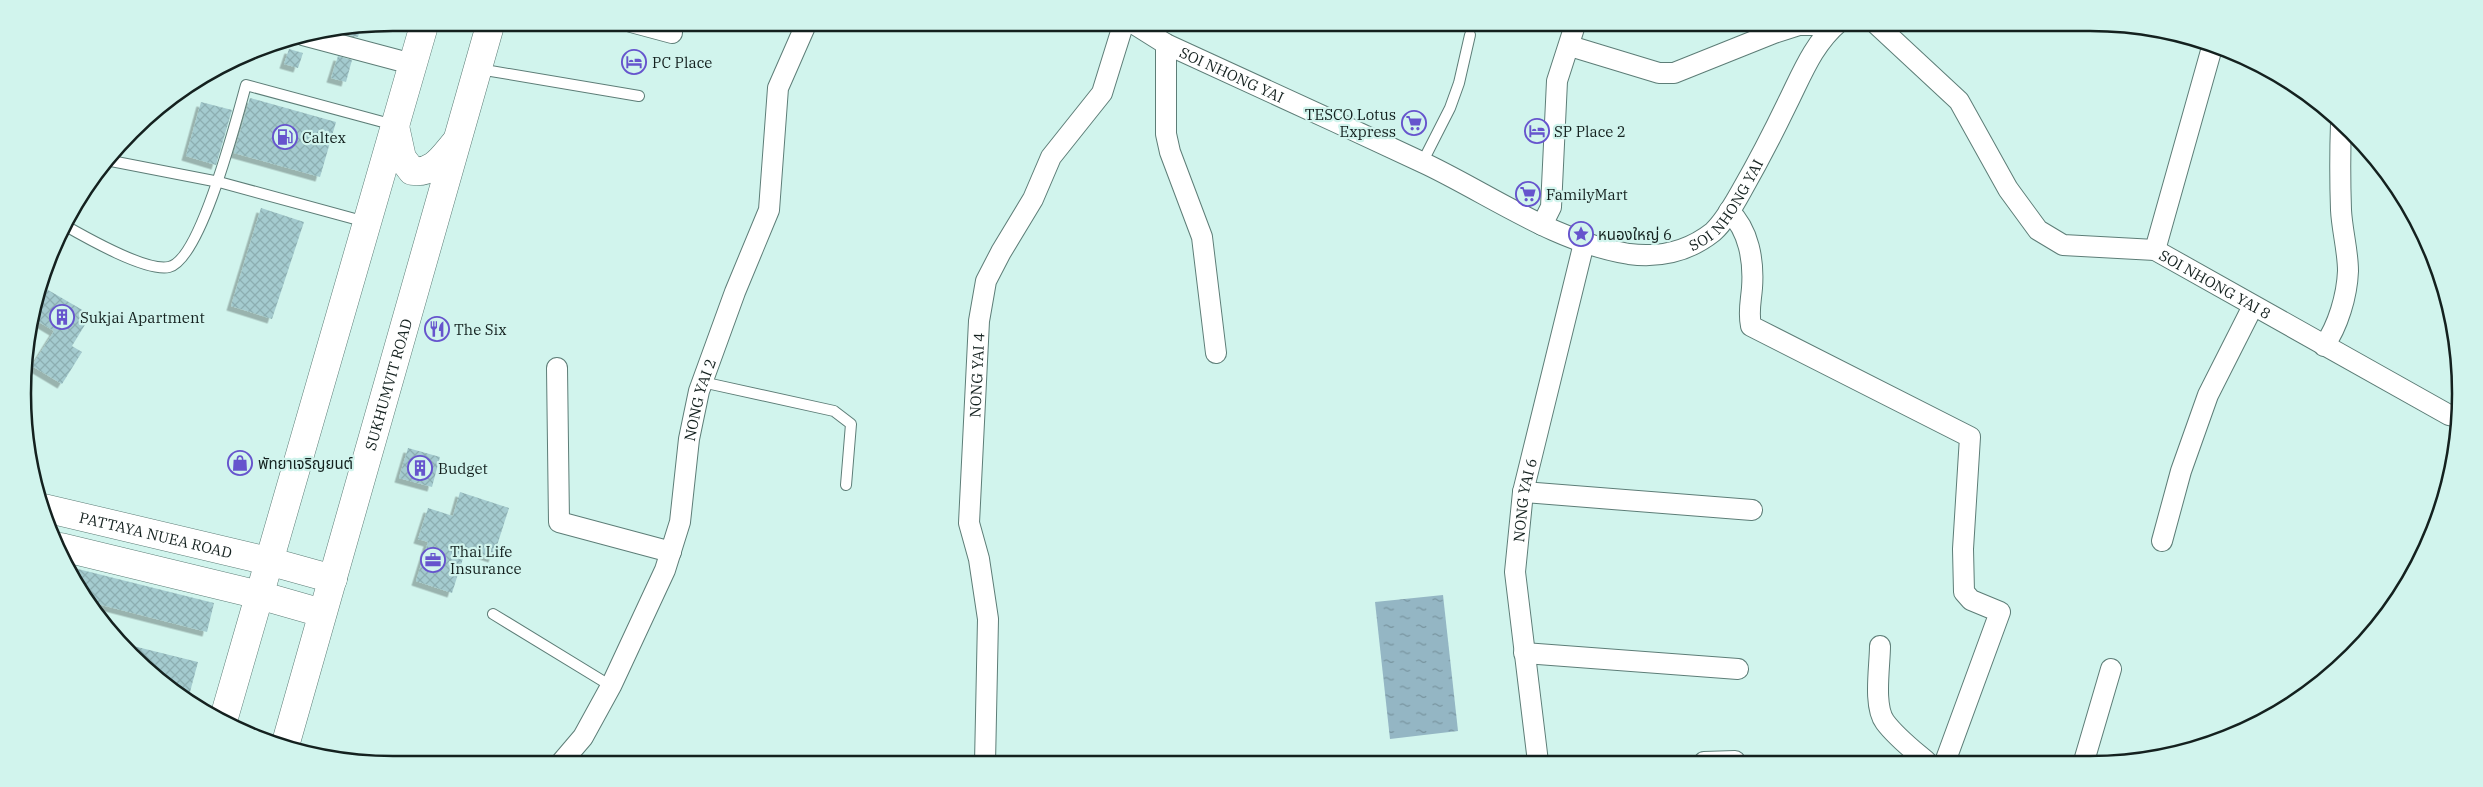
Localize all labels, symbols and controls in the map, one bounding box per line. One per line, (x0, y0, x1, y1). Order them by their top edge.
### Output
street label: SOI NHONG YAI (1177, 42, 1287, 106)
hotel icon: PC Place (621, 49, 647, 75)
place label: PC Place (652, 53, 712, 72)
place label: TESCO Lotus Express (1305, 105, 1396, 141)
supermarket icon: TESCO Lotus Express (1401, 110, 1427, 136)
hotel icon: SP Place 2 (1524, 118, 1550, 144)
place label: SP Place 2 (1554, 122, 1626, 141)
fuel station icon: Caltex (272, 124, 298, 150)
place label: Caltex (302, 128, 346, 147)
street label: SOI NHONG YAI (1686, 156, 1767, 255)
supermarket icon: FamilyMart (1515, 181, 1541, 207)
place label: FamilyMart (1546, 185, 1628, 204)
place icon: หนองใหญ่ 6 (1568, 221, 1594, 247)
place label: หนองใหญ่ 6 (1598, 225, 1672, 244)
street label: SOI NHONG YAI 8 (2156, 245, 2275, 323)
building icon: Sukjai Apartment (49, 304, 75, 330)
place label: Sukjai Apartment (80, 308, 205, 327)
street label: SUKHUMVIT ROAD (360, 316, 416, 452)
restaurant icon: The Six (424, 316, 450, 342)
place label: The Six (454, 320, 507, 339)
street label: NONG YAI 4 (965, 332, 988, 418)
street label: NONG YAI 2 (679, 356, 720, 443)
shop icon: พัทยาเจริญยนต์ (227, 450, 253, 476)
place label: พัทยาเจริญยนต์ (258, 454, 353, 473)
building icon: Budget (407, 455, 433, 481)
street label: NONG YAI 6 (1509, 456, 1540, 543)
place label: Budget (438, 459, 488, 478)
street label: PATTAYA NUEA ROAD (78, 507, 234, 562)
place label: Thai Life Insurance (450, 542, 521, 578)
office icon: Thai Life Insurance (420, 547, 446, 573)

